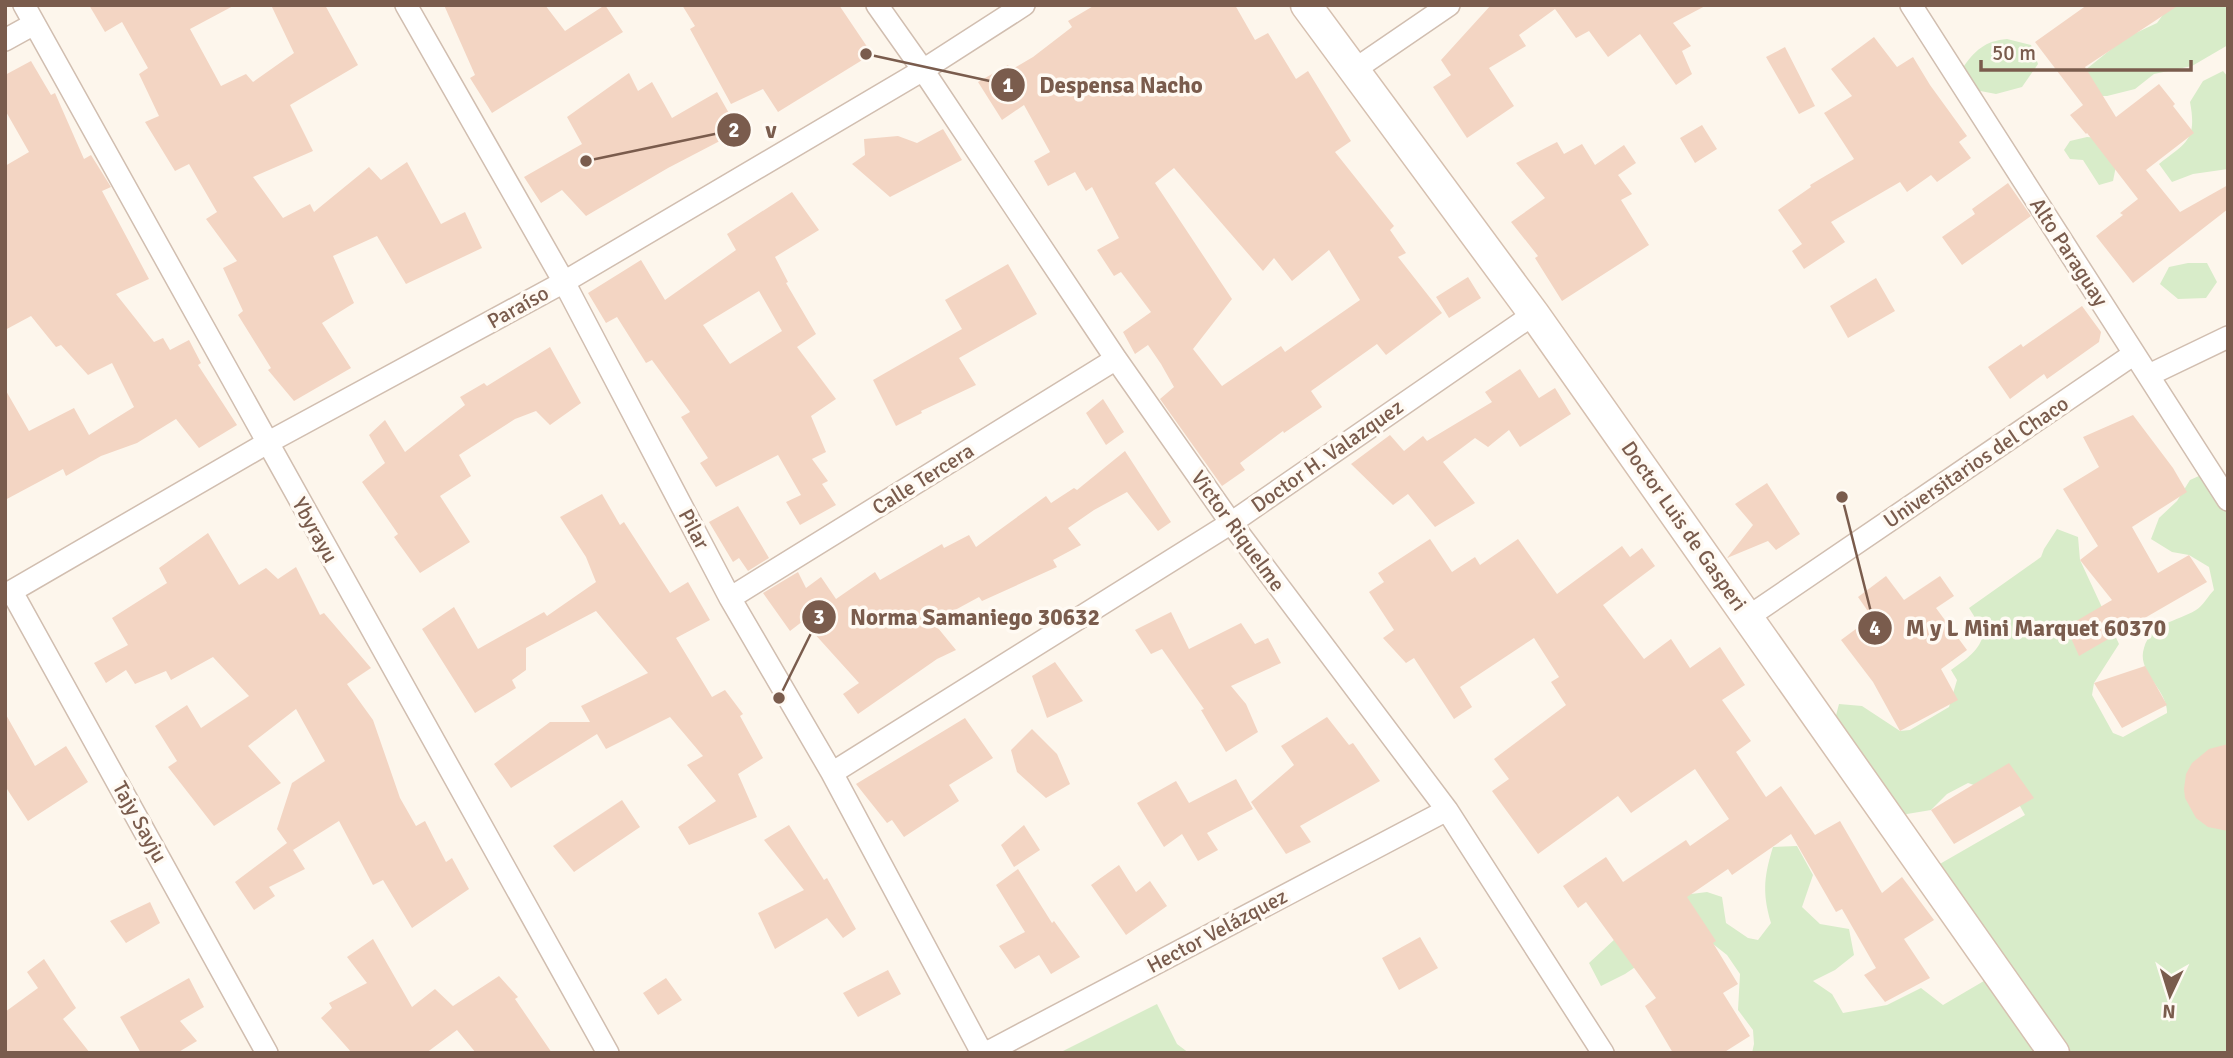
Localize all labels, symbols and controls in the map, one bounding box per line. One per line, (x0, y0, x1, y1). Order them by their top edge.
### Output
scale bar (1981, 28, 2191, 72)
text: 50 m (1992, 40, 2036, 66)
callout: Despensa Nacho (991, 63, 1217, 107)
text: Despensa Nacho (1039, 71, 1203, 100)
text: 1 (1002, 72, 1014, 98)
callout: v (716, 108, 790, 152)
text: v (764, 116, 777, 145)
text: 2 (728, 117, 740, 143)
street label: Alto Paraguay (2024, 193, 2114, 311)
street label: Paraíso (483, 280, 553, 334)
street label: Universitarios del Chaco (1879, 390, 2073, 534)
street label: Doctor H. Valazquez (1246, 394, 1408, 518)
street label: Doctor Luis de Gasperi (1616, 436, 1752, 616)
street label: Calle Tercera (867, 437, 979, 521)
street label: Victor Riquelme (1185, 466, 1291, 596)
street label: Ybyrayu (286, 493, 344, 567)
street label: Pilar (673, 504, 716, 554)
callout: Norma Samaniego 30632 (801, 595, 1114, 639)
text: Norma Samaniego 30632 (850, 603, 1100, 632)
text: 3 (813, 604, 825, 630)
callout: M y L Mini Marquet 60370 (1857, 606, 2180, 650)
text: M y L Mini Marquet 60370 (1906, 614, 2166, 643)
text: 4 (1869, 615, 1881, 641)
street label: Tajy Sayju (107, 777, 173, 867)
street label: Hector Velázquez (1142, 883, 1292, 979)
north arrow (2135, 960, 2205, 1030)
text: N (2161, 999, 2176, 1023)

